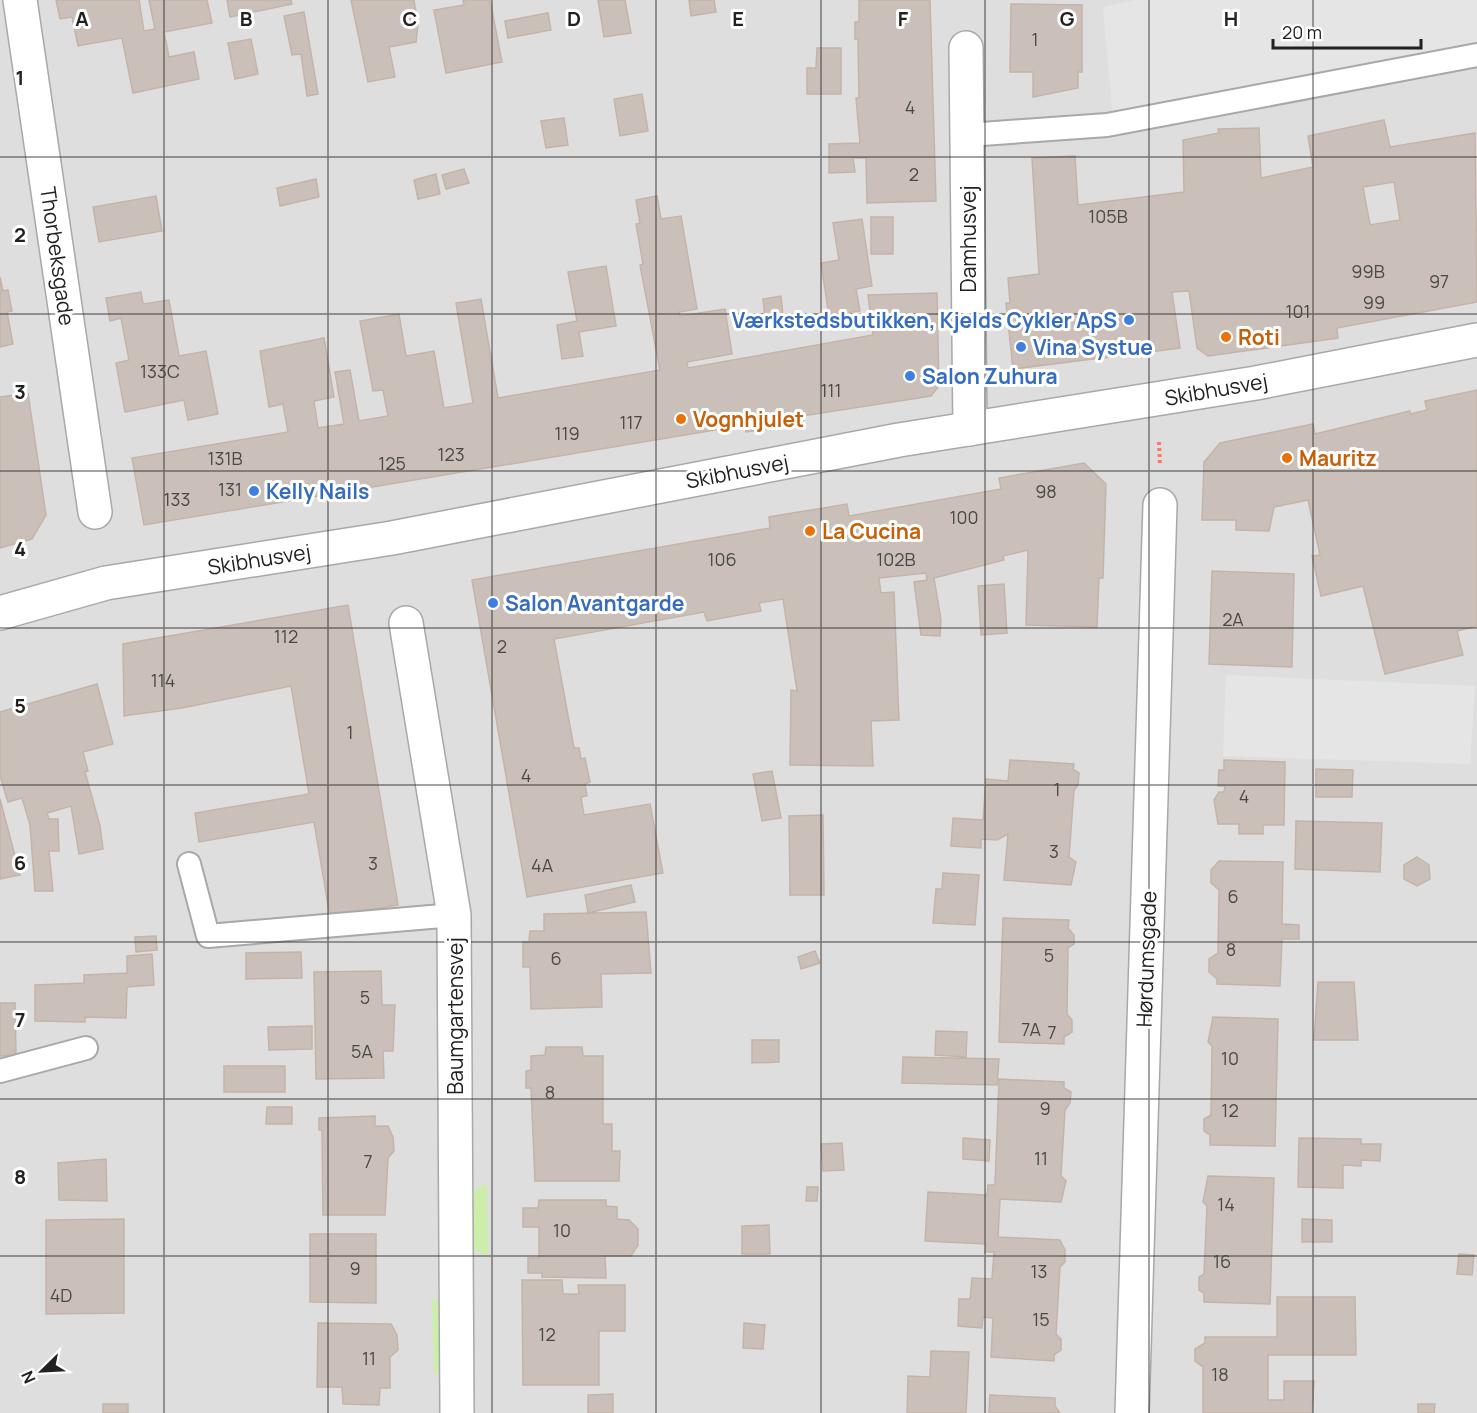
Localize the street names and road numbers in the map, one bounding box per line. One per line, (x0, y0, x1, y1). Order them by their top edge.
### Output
street label: Thorbeksgade (34, 185, 82, 327)
street label: Damhusvej (954, 186, 982, 292)
street label: Skibhusvej (1162, 366, 1270, 412)
street label: Skibhusvej (683, 447, 791, 495)
street label: Skibhusvej (205, 537, 313, 581)
street label: Hørdumsgade (1130, 890, 1162, 1028)
street label: Baumgartensvej (441, 937, 469, 1095)

